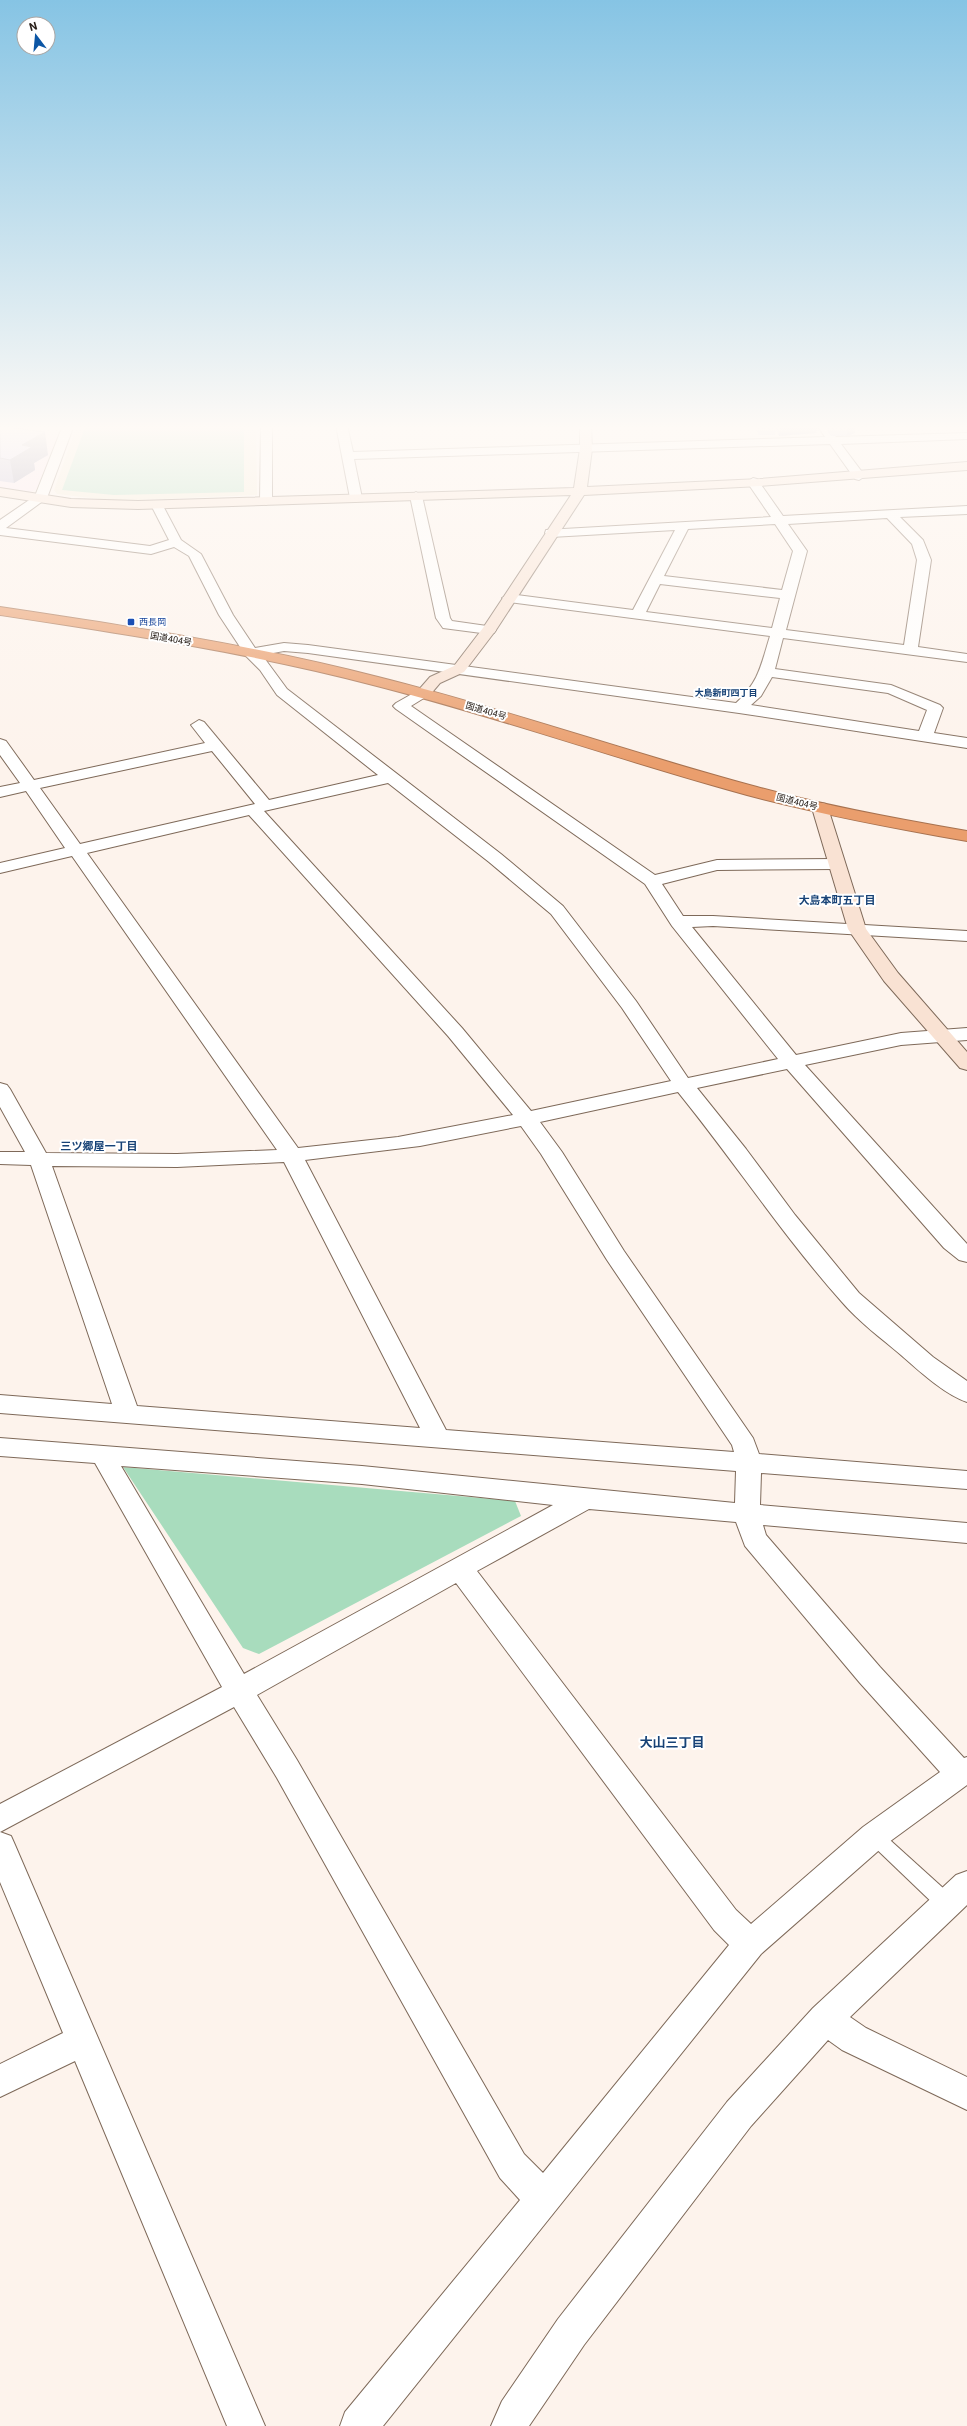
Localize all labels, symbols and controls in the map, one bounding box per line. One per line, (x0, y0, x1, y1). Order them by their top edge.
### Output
north arrow (16, 16, 56, 56)
text: N (28, 19, 39, 34)
marker: 西長岡 (126, 617, 136, 627)
place label: 西長岡 (139, 617, 166, 627)
street label: 国道404号 (149, 630, 193, 648)
district label: 大島新町四丁目 (694, 688, 758, 698)
street label: 国道404号 (464, 700, 508, 722)
street label: 国道404号 (775, 792, 819, 812)
district label: 大島本町五丁目 (799, 894, 876, 907)
district label: 三ツ郷屋一丁目 (61, 1140, 138, 1153)
district label: 大山三丁目 (639, 1735, 705, 1750)

